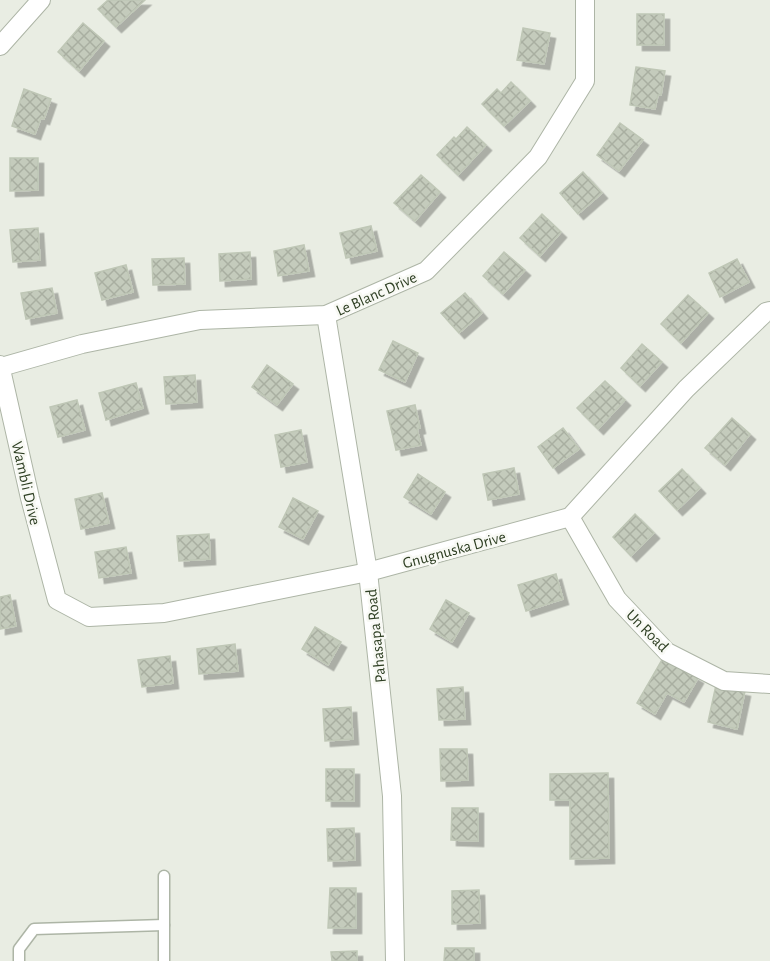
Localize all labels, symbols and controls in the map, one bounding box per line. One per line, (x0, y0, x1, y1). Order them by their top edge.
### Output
street label: Le Blanc Drive (334, 269, 419, 319)
street label: Wambli Drive (9, 440, 43, 527)
street label: Gnugnuska Drive (401, 529, 508, 571)
street label: Pahasapa Road (363, 588, 389, 684)
street label: Un Road (623, 607, 671, 655)

